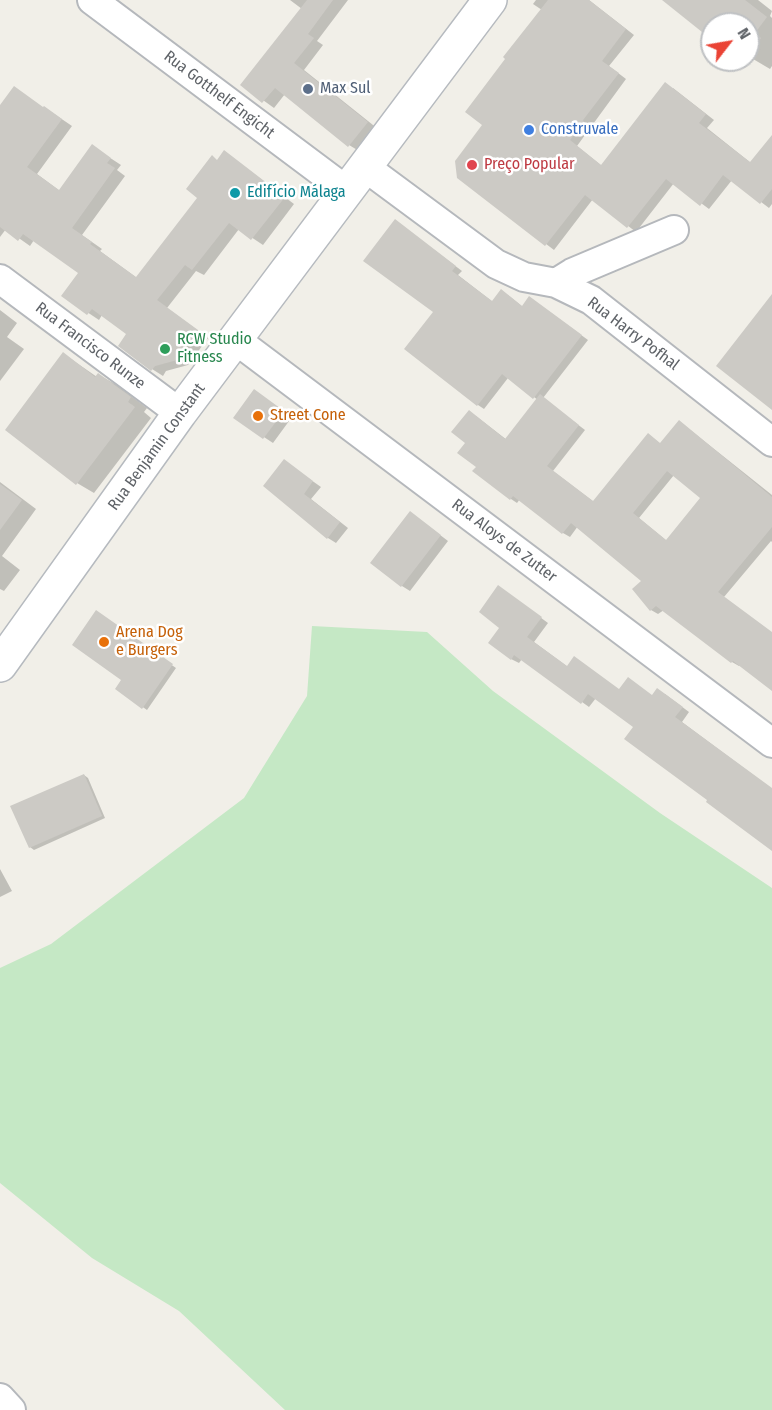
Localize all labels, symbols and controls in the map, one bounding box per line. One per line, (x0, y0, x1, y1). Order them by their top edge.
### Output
north arrow (700, 12, 760, 72)
text: N (734, 24, 755, 43)
street label: Rua Gotthelf Engicht (160, 47, 278, 143)
place label: Max Sul (320, 79, 371, 99)
marker: Max Sul (301, 82, 315, 96)
place label: Construvale (541, 120, 618, 140)
marker: Construvale (522, 123, 536, 137)
place label: Preço Popular (484, 155, 575, 175)
marker: Preço Popular (465, 158, 479, 172)
place label: Edifício Málaga (247, 183, 346, 203)
marker: Edifício Málaga (228, 186, 242, 200)
street label: Rua Harry Pofhal (583, 293, 683, 375)
street label: Rua Francisco Runze (31, 298, 149, 394)
place label: RCW Studio Fitness (177, 330, 252, 368)
marker: RCW Studio Fitness (158, 342, 172, 356)
street label: Rua Benjamin Constant (104, 380, 210, 514)
place label: Street Cone (270, 406, 346, 426)
marker: Street Cone (251, 409, 265, 423)
street label: Rua Aloys de Zutter (448, 495, 560, 587)
place label: Arena Dog e Burgers (116, 623, 183, 661)
marker: Arena Dog e Burgers (97, 635, 111, 649)

